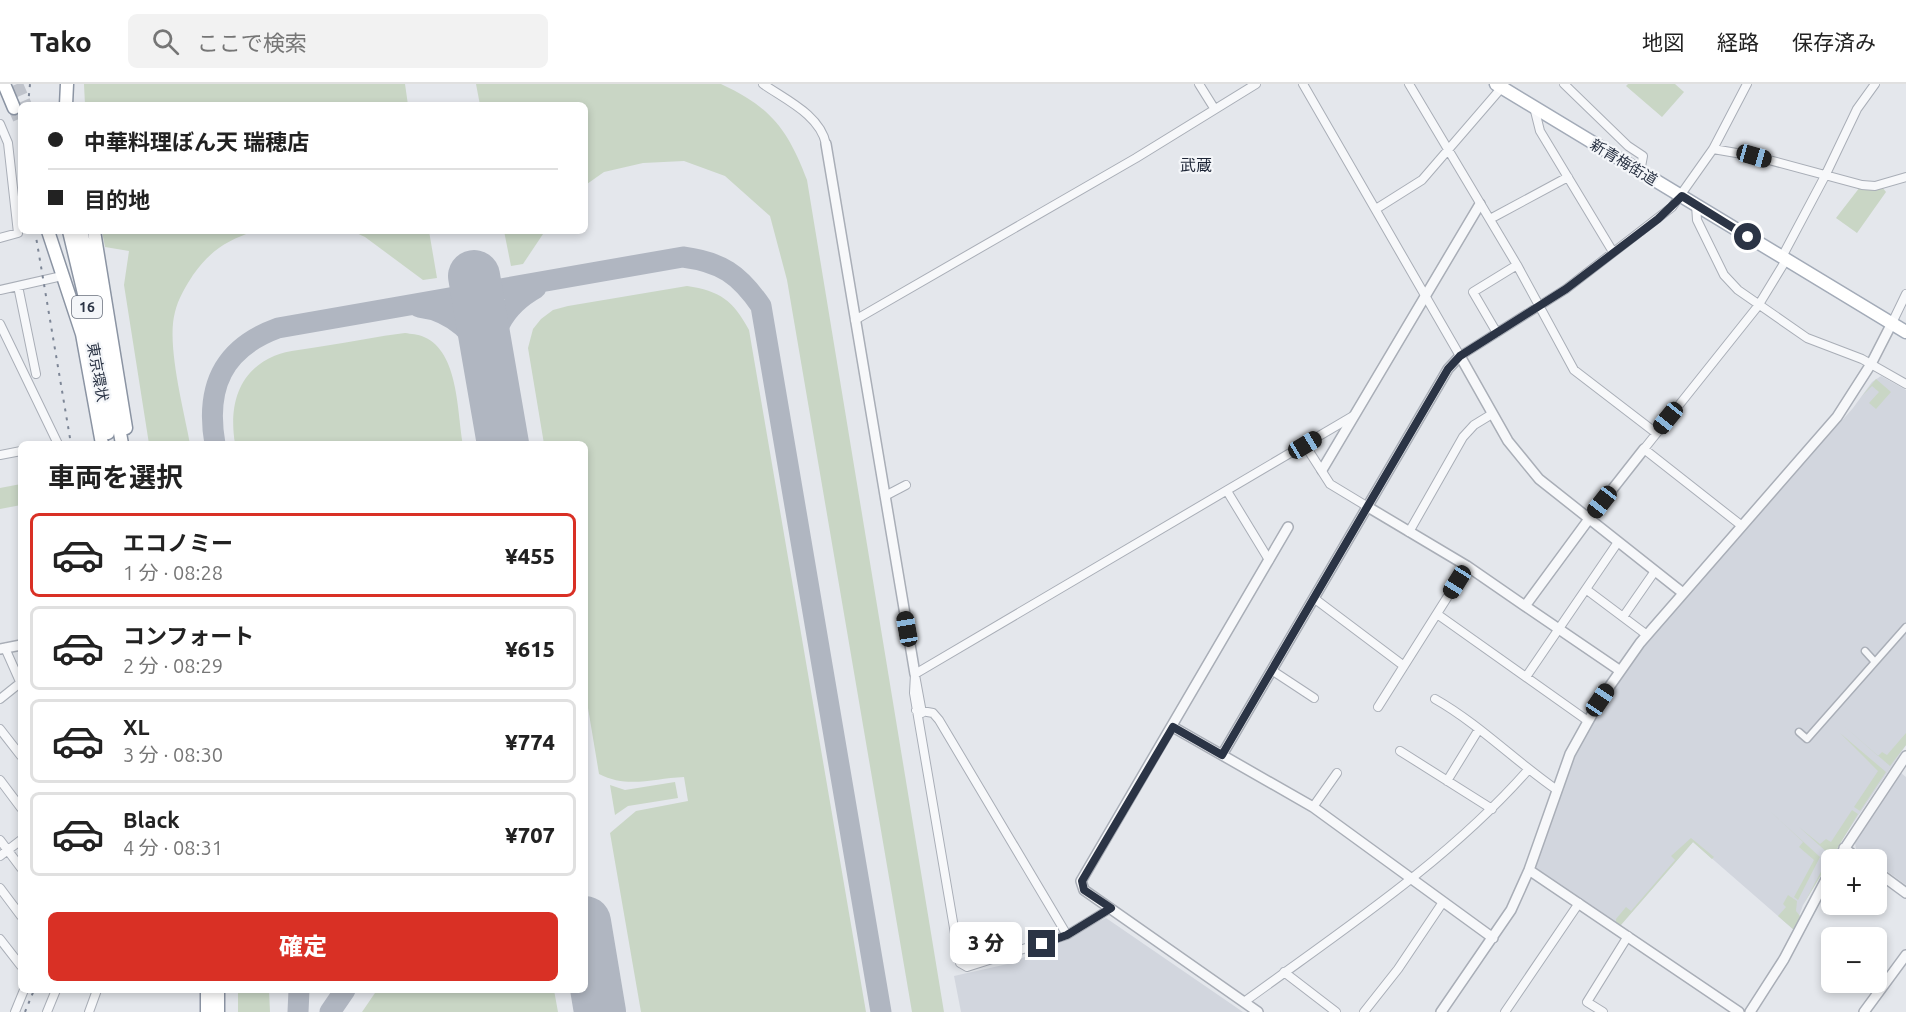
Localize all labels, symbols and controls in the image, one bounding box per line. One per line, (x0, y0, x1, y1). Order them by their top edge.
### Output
search box (128, 14, 548, 68)
icon: search (149, 25, 182, 58)
text: Tako (30, 26, 92, 57)
text: ここで検索 (197, 30, 307, 55)
text: 地図 (1642, 30, 1684, 54)
text: 経路 (1717, 30, 1759, 54)
text: 保存済み (1792, 30, 1876, 54)
text: 中華料理ぼん天 瑞穂店 (84, 129, 309, 154)
street label: 新青梅街道 (1587, 135, 1661, 189)
car (1734, 142, 1774, 170)
district label: 武蔵 (1180, 156, 1212, 174)
text: 目的地 (84, 187, 150, 212)
route start (1734, 223, 1761, 250)
road number: 16 (72, 296, 102, 318)
street label: 東京環状 (84, 341, 112, 403)
car (1650, 398, 1686, 438)
car (1285, 428, 1325, 462)
text: 車両を選択 (48, 462, 183, 492)
car (1584, 482, 1620, 522)
icon: car (51, 528, 105, 582)
text: エコノミー (123, 530, 233, 555)
text: ¥455 (505, 543, 555, 568)
text: 1 分 · 08:28 (123, 561, 223, 584)
car (1440, 562, 1474, 602)
car (895, 610, 919, 648)
icon: car (51, 621, 105, 675)
text: コンフォート (123, 623, 254, 648)
text: ¥615 (505, 636, 555, 661)
text: 2 分 · 08:29 (123, 654, 223, 677)
car (1582, 680, 1618, 720)
icon: car (51, 714, 105, 768)
text: XL (123, 714, 150, 739)
text: ¥774 (505, 729, 555, 754)
text: 3 分 · 08:30 (123, 743, 223, 766)
icon: car (51, 807, 105, 861)
text: Black (123, 807, 180, 832)
text: ¥707 (505, 822, 555, 847)
text: 4 分 · 08:31 (123, 836, 223, 859)
map controls (1821, 849, 1887, 993)
button: + (1821, 849, 1887, 915)
button: 確定 (48, 912, 558, 981)
callout: 3 分 (949, 923, 1021, 965)
button: − (1821, 927, 1887, 993)
route end (1028, 930, 1055, 957)
text: 3 分 (968, 931, 1004, 954)

